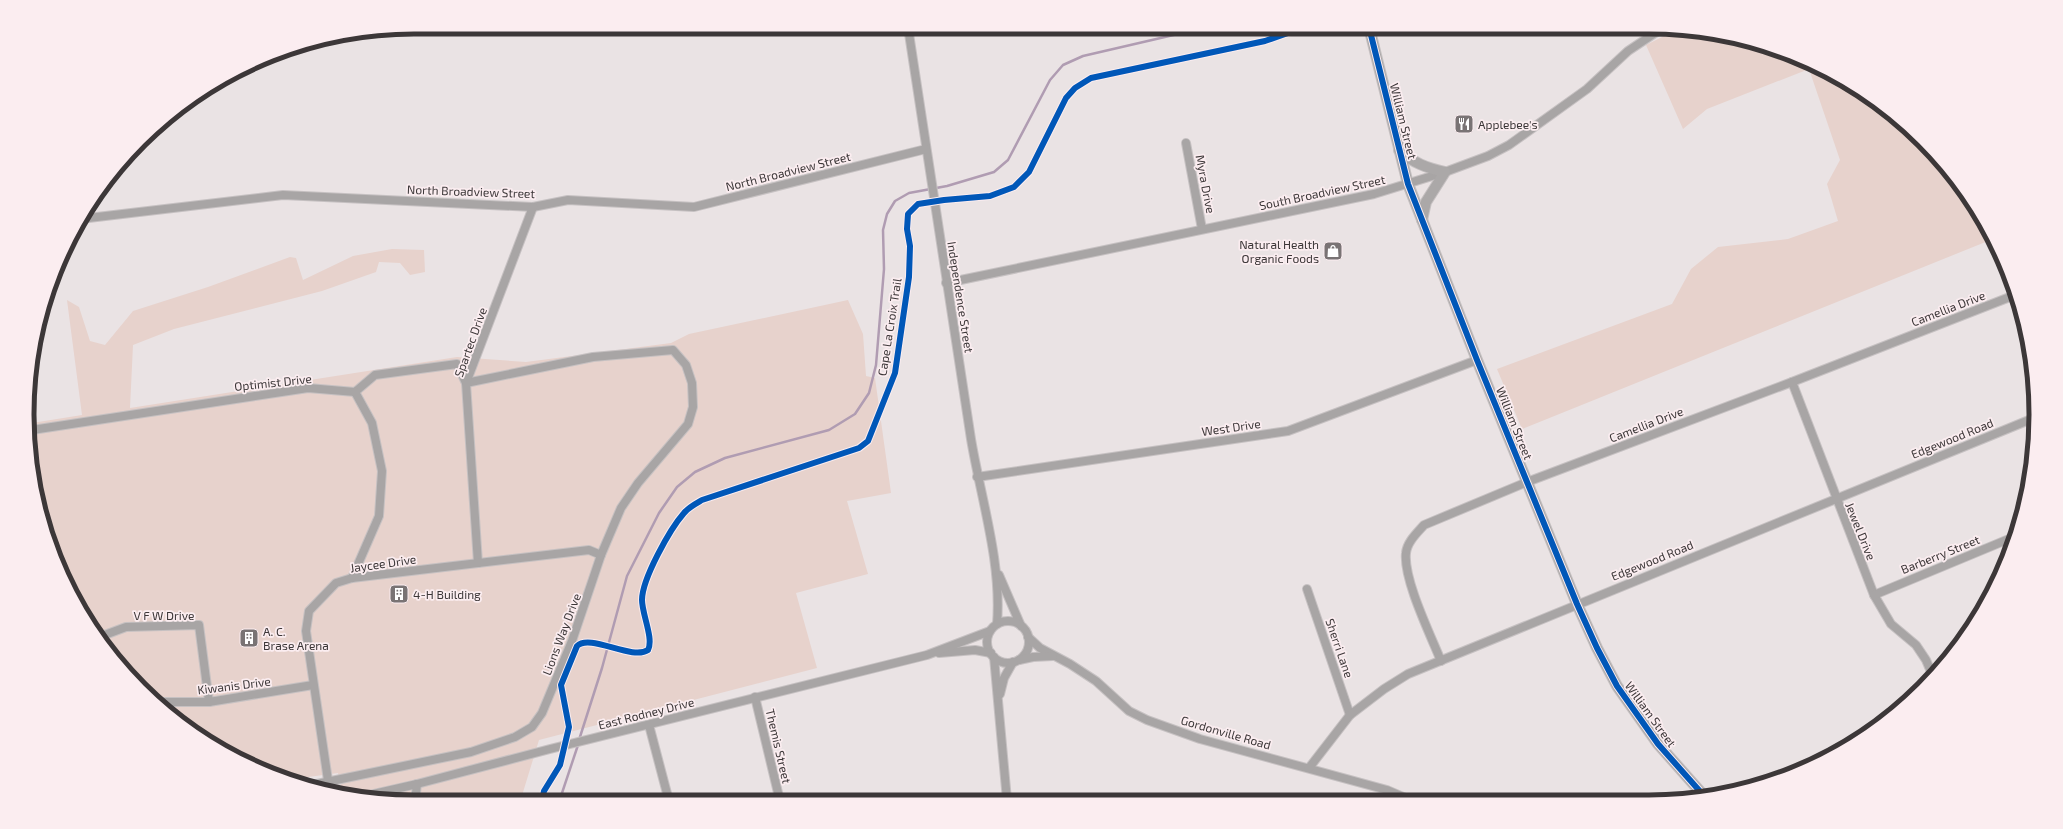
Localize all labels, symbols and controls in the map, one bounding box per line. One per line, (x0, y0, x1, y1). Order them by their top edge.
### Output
street label: William Street (1388, 82, 1420, 161)
restaurant icon: Applebee's (1453, 113, 1475, 135)
place label: Applebee's (1478, 117, 1538, 131)
street label: North Broadview Street (724, 149, 852, 193)
street label: Myra Drive (1193, 153, 1219, 215)
street label: South Broadview Street (1258, 172, 1387, 212)
street label: North Broadview Street (407, 182, 536, 200)
place label: Natural Health Organic Foods (1239, 237, 1319, 265)
street label: Independence Street (945, 240, 977, 354)
shop icon: Natural Health Organic Foods (1322, 240, 1344, 262)
street label: Cape La Croix Trail (874, 277, 904, 377)
street label: Camellia Drive (1909, 287, 1987, 329)
street label: Spartec Drive (451, 305, 489, 379)
street label: Optimist Drive (234, 371, 312, 393)
street label: William Street (1494, 384, 1536, 462)
street label: Camellia Drive (1607, 403, 1685, 445)
street label: Edgewood Road (1909, 415, 1995, 461)
street label: West Drive (1201, 416, 1261, 438)
street label: Jewel Drive (1843, 500, 1879, 562)
street label: Barberry Street (1899, 532, 1982, 576)
street label: Edgewood Road (1609, 537, 1695, 583)
street label: Jaycee Drive (349, 551, 417, 575)
building icon: 4-H Building (388, 583, 410, 605)
place label: 4-H Building (413, 587, 481, 601)
street label: Lions Way Drive (539, 591, 583, 677)
street label: V F W Drive (134, 608, 194, 622)
street label: Sherri Lane (1323, 617, 1357, 679)
place label: A. C. Brase Arena (263, 624, 329, 652)
building icon: A. C. Brase Arena (238, 627, 260, 649)
street label: Kiwanis Drive (197, 674, 271, 696)
street label: William Street (1623, 678, 1680, 750)
street label: East Rodney Drive (597, 694, 695, 732)
street label: Themis Street (764, 707, 794, 785)
street label: Gordonville Road (1179, 712, 1273, 752)

